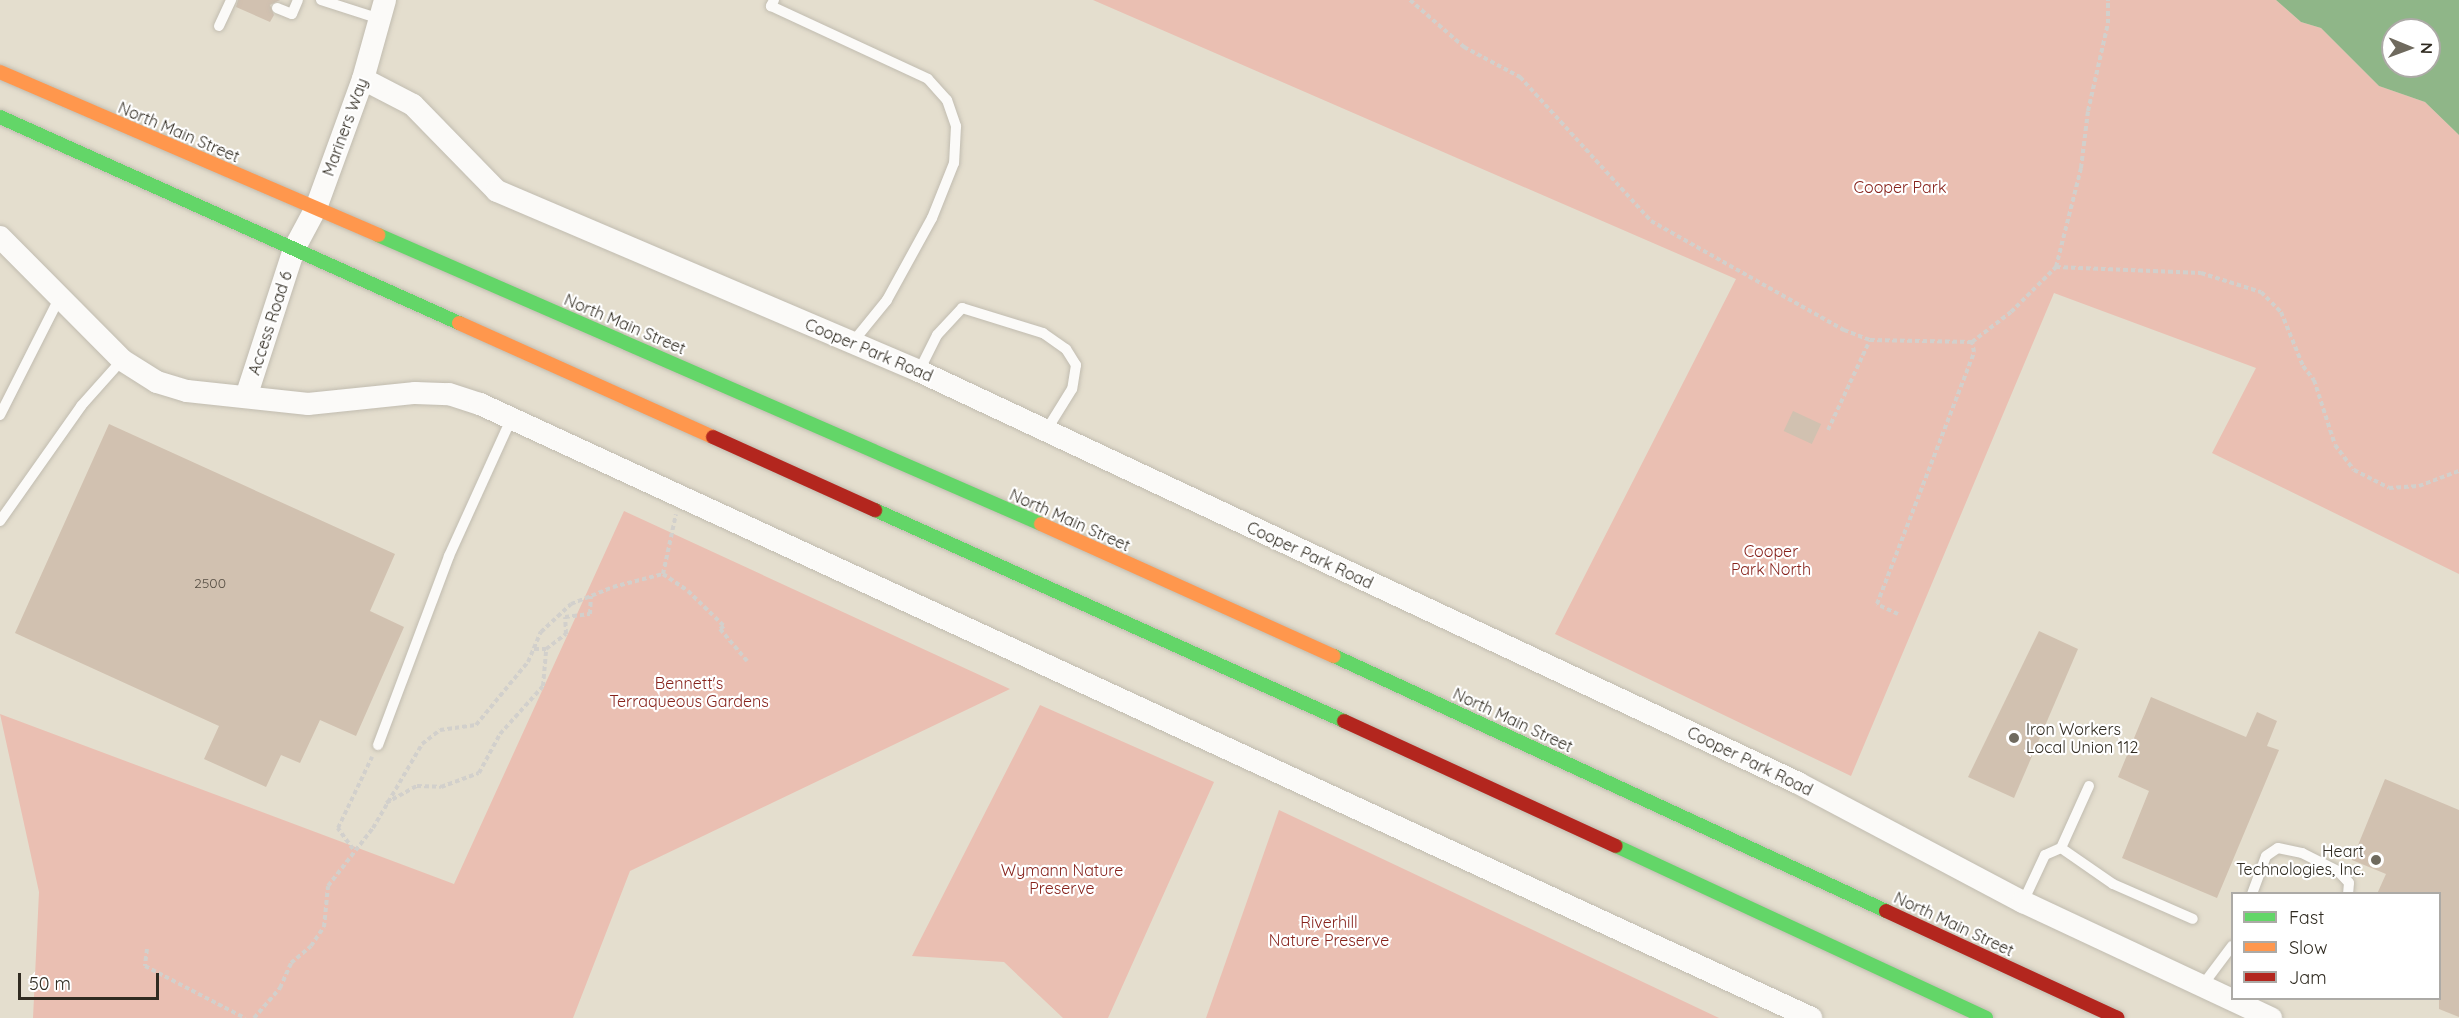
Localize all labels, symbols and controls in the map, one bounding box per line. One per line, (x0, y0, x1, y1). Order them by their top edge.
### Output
north arrow (2381, 18, 2441, 78)
text: N (2417, 42, 2437, 54)
street label: Mariners Way (318, 75, 372, 179)
street label: North Main Street (115, 98, 243, 166)
park label: Cooper Park (1854, 177, 1946, 197)
street label: Access Road 6 (244, 269, 296, 377)
street label: North Main Street (561, 290, 689, 358)
street label: Cooper Park Road (802, 314, 936, 386)
street label: North Main Street (1007, 485, 1133, 555)
street label: Cooper Park Road (1244, 517, 1376, 593)
park label: Cooper Park North (1731, 541, 1811, 579)
house number: 2500 (194, 575, 226, 591)
park label: Bennett's Terraqueous Gardens (609, 673, 769, 711)
street label: North Main Street (1450, 684, 1576, 756)
place label: Iron Workers Local Union 112 (2026, 719, 2138, 757)
street label: Cooper Park Road (1684, 722, 1816, 800)
marker: Iron Workers Local Union 112 (2007, 731, 2021, 745)
place label: Heart Technologies, Inc. (2236, 841, 2364, 879)
marker: Heart Technologies, Inc. (2369, 853, 2383, 867)
park label: Wymann Nature Preserve (1001, 860, 1123, 898)
street label: North Main Street (1891, 888, 2017, 960)
legend (2231, 892, 2441, 1000)
text: Fast (2289, 906, 2324, 929)
park label: Riverhill Nature Preserve (1269, 912, 1389, 950)
text: Slow (2289, 936, 2327, 959)
scale bar (21, 961, 162, 999)
text: Jam (2289, 966, 2327, 989)
text: 50 m (29, 972, 71, 995)

